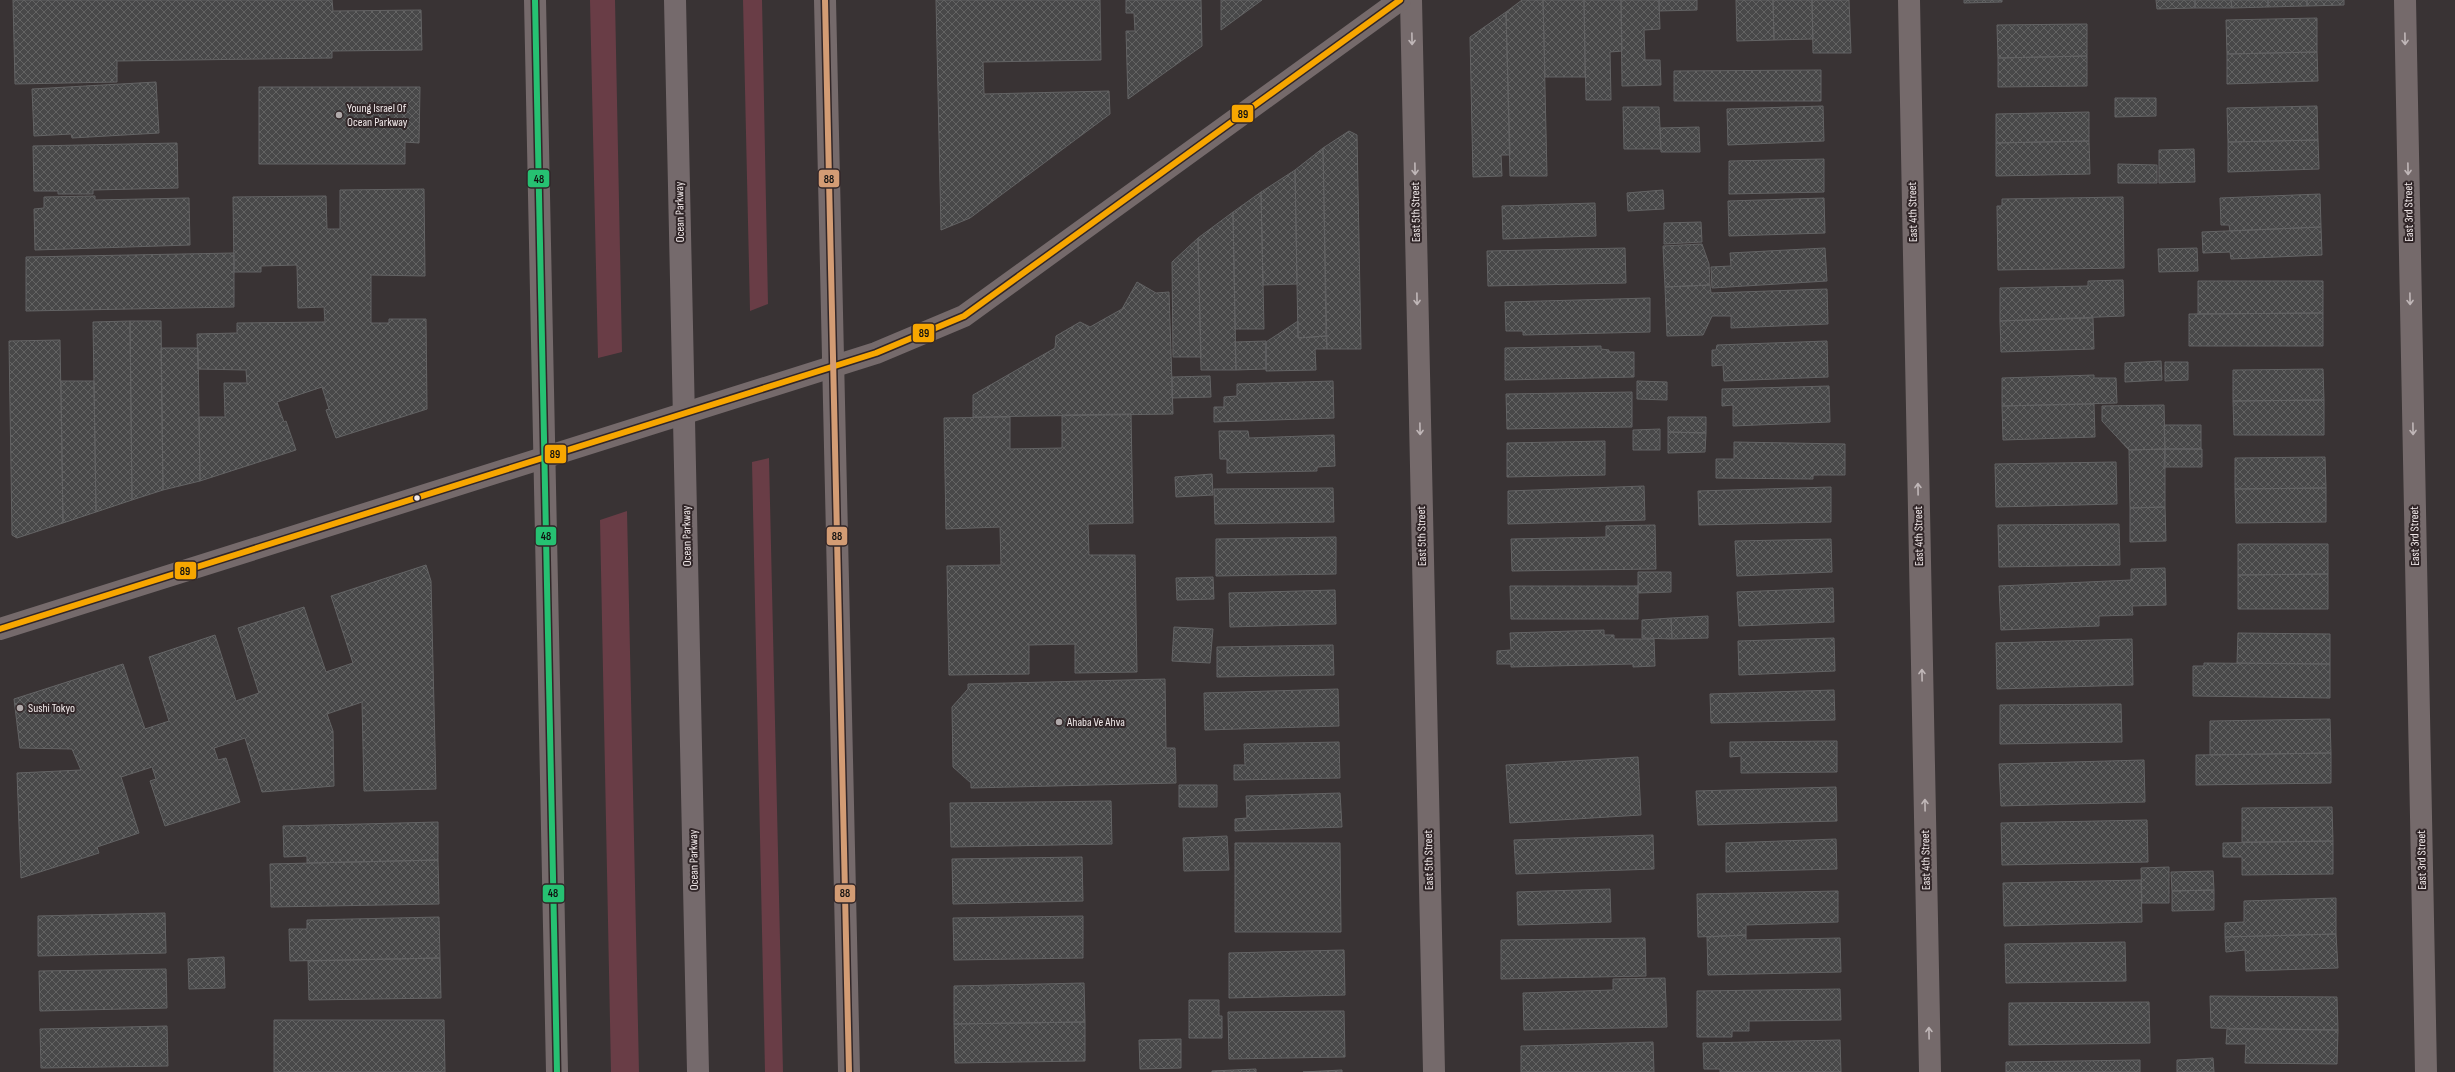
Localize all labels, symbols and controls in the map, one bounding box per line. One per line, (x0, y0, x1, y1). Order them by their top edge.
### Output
one-way arrow (1408, 32, 1416, 45)
one-way arrow (2402, 32, 2409, 45)
place label: Young Israel Of Ocean Parkway (347, 101, 408, 130)
line badge: 89 (1231, 104, 1254, 123)
text: 89 (1238, 108, 1248, 121)
marker: Young Israel Of Ocean Parkway (334, 110, 344, 120)
one-way arrow (1411, 162, 1419, 175)
one-way arrow (2404, 162, 2412, 175)
line badge: 48 (527, 169, 550, 188)
line badge: 88 (818, 169, 840, 188)
text: 48 (534, 173, 544, 186)
text: 88 (824, 173, 834, 186)
street label: Ocean Parkway (672, 181, 688, 242)
street label: East 5th Street (1408, 181, 1424, 242)
street label: East 4th Street (1905, 181, 1921, 242)
street label: East 3rd Street (2401, 182, 2417, 242)
one-way arrow (1414, 292, 1421, 305)
one-way arrow (2407, 292, 2414, 305)
line badge: 89 (912, 323, 935, 343)
text: 89 (919, 327, 929, 340)
one-way arrow (1416, 422, 1424, 435)
one-way arrow (2409, 422, 2417, 435)
line badge: 89 (544, 444, 567, 464)
text: 89 (550, 448, 560, 461)
one-way arrow (1915, 483, 1922, 496)
unlabelled marker (412, 493, 422, 503)
street label: Ocean Parkway (679, 505, 695, 566)
street label: East 5th Street (1414, 505, 1430, 566)
street label: East 4th Street (1911, 505, 1927, 566)
street label: East 3rd Street (2407, 506, 2423, 566)
line badge: 48 (535, 526, 557, 546)
line badge: 88 (826, 526, 848, 546)
text: 48 (541, 530, 551, 543)
text: 88 (832, 530, 842, 543)
line badge: 89 (174, 561, 197, 580)
text: 89 (180, 565, 190, 578)
one-way arrow (1918, 669, 1926, 682)
place label: Sushi Tokyo (28, 701, 75, 716)
marker: Sushi Tokyo (15, 703, 25, 713)
place label: Ahaba Ve Ahva (1066, 715, 1125, 730)
marker: Ahaba Ve Ahva (1054, 717, 1064, 727)
one-way arrow (1921, 799, 1928, 812)
street label: Ocean Parkway (686, 829, 702, 890)
street label: East 5th Street (1421, 829, 1437, 890)
street label: East 4th Street (1918, 829, 1934, 890)
street label: East 3rd Street (2414, 830, 2430, 890)
line badge: 48 (542, 884, 565, 903)
line badge: 88 (834, 884, 856, 903)
text: 48 (548, 887, 558, 900)
text: 88 (840, 887, 850, 900)
one-way arrow (1925, 1027, 1933, 1040)

